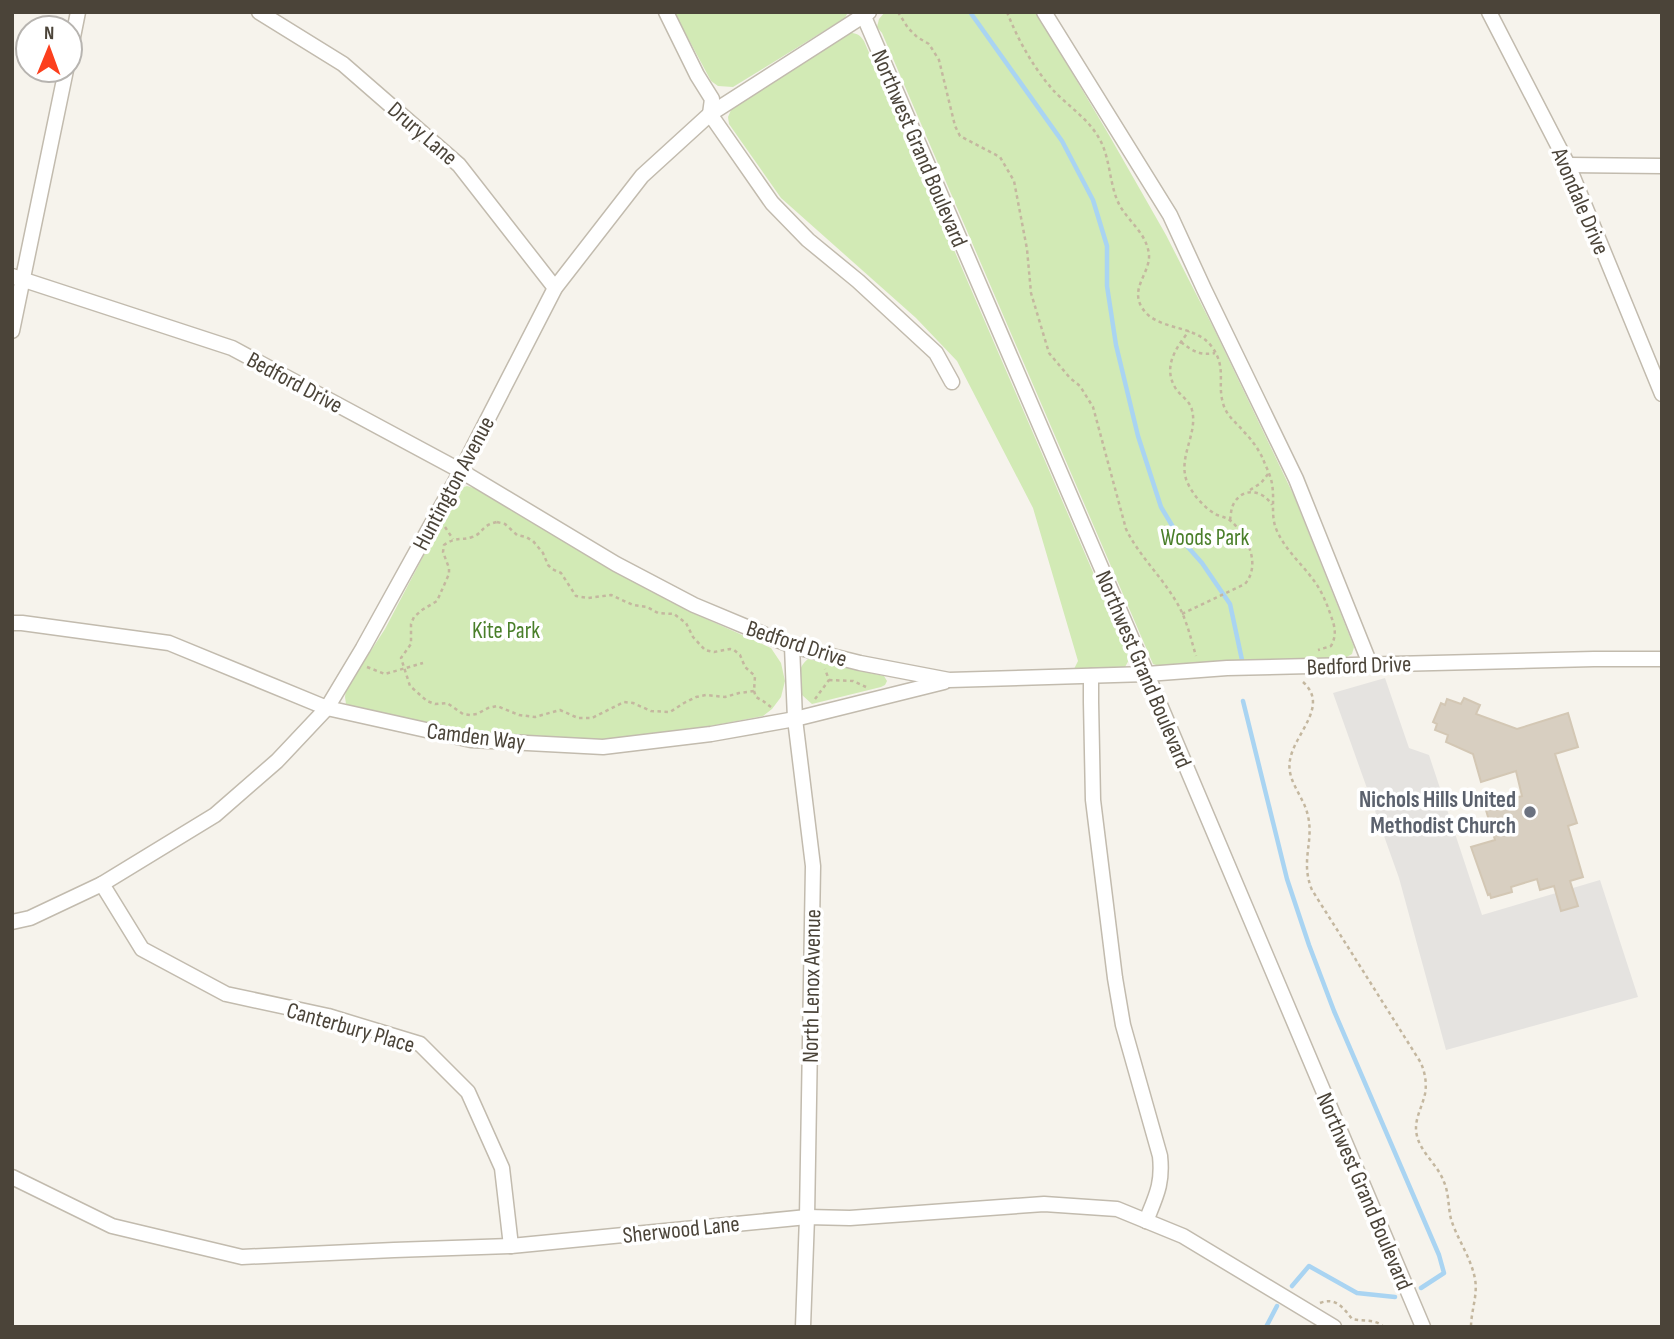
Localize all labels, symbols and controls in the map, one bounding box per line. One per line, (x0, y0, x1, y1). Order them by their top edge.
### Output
north arrow (14, 14, 84, 84)
text: N (44, 22, 55, 45)
street label: Northwest Grand Boulevard (865, 45, 973, 251)
street label: Drury Lane (382, 96, 463, 172)
street label: Avondale Drive (1545, 143, 1615, 259)
street label: Bedford Drive (242, 346, 347, 420)
street label: Huntington Avenue (407, 412, 501, 555)
park label: Woods Park (1161, 524, 1250, 552)
street label: Northwest Grand Boulevard (1089, 566, 1197, 772)
street label: Bedford Drive (743, 615, 851, 673)
park label: Kite Park (472, 617, 540, 645)
street label: Bedford Drive (1306, 650, 1412, 682)
street label: Camden Way (425, 717, 527, 757)
place label: Nichols Hills United Methodist Church (1359, 786, 1516, 840)
marker: Nichols Hills United Methodist Church (1522, 804, 1538, 820)
street label: North Lenox Avenue (797, 909, 827, 1063)
street label: Canterbury Place (283, 996, 418, 1060)
street label: Northwest Grand Boulevard (1310, 1088, 1418, 1294)
street label: Sherwood Lane (621, 1210, 741, 1250)

